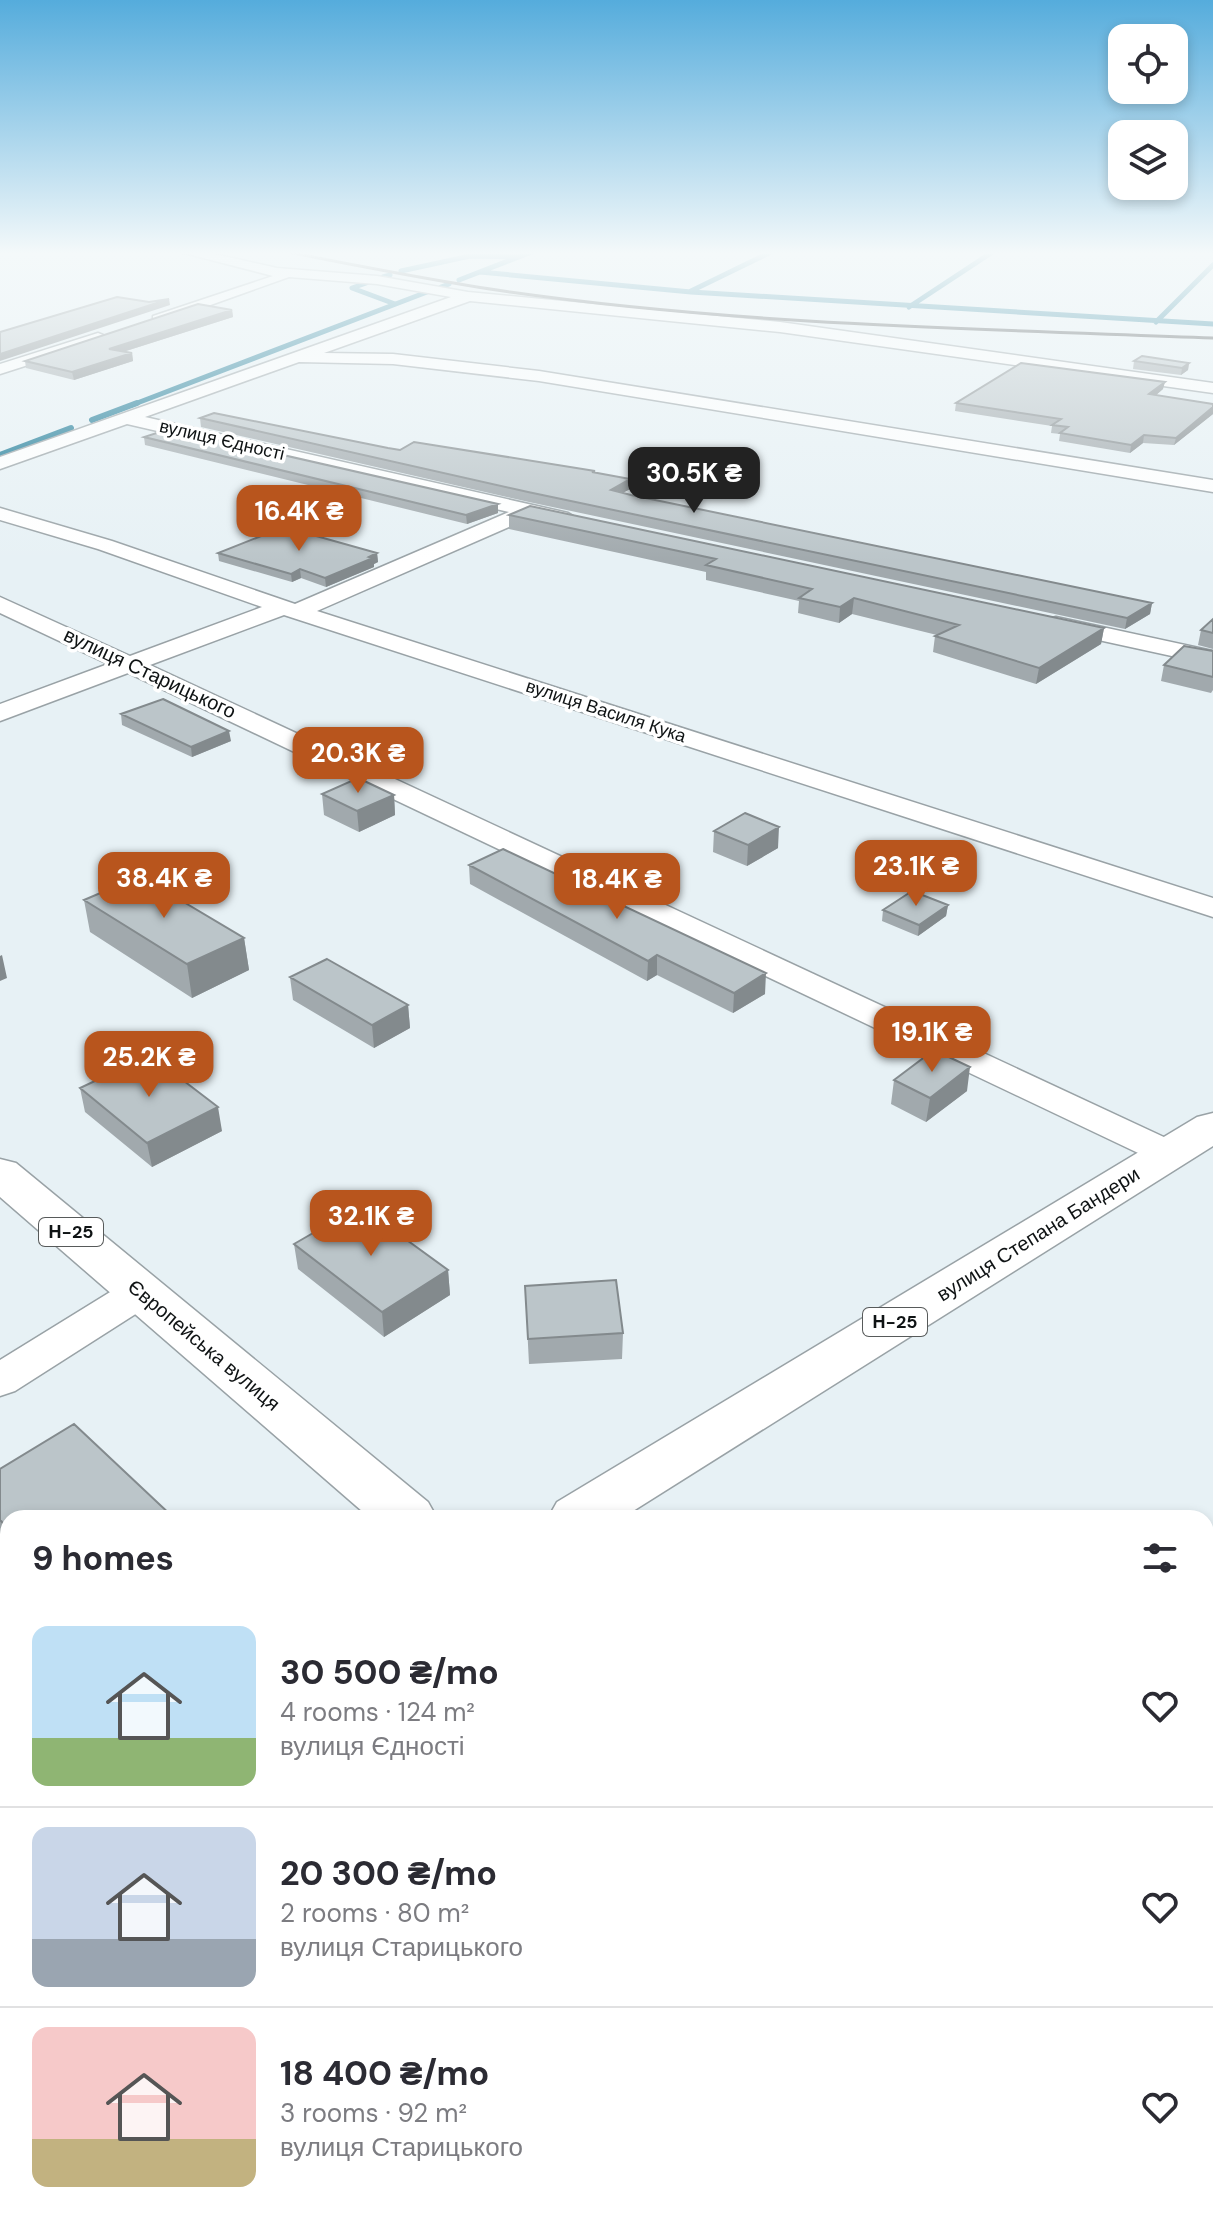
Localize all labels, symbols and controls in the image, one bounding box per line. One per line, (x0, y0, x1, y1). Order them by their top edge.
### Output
map controls (1108, 24, 1188, 200)
button: locate (1108, 24, 1188, 104)
button: layers (1108, 120, 1188, 200)
street label: вулиця Єдності (157, 414, 287, 466)
pin: 30.5K ₴ (620, 447, 768, 515)
text: 30.5K ₴ (646, 456, 742, 490)
pin: 16.4K ₴ (225, 485, 373, 553)
text: 16.4K ₴ (255, 494, 343, 528)
street label: вулиця Старицького (60, 622, 240, 724)
street label: вулиця Василя Кука (523, 674, 690, 749)
pin: 20.3K ₴ (284, 727, 432, 795)
text: 20.3K ₴ (311, 736, 405, 770)
pin: 23.1K ₴ (842, 840, 990, 908)
text: 23.1K ₴ (873, 849, 959, 883)
pin: 38.4K ₴ (90, 852, 238, 920)
pin: 18.4K ₴ (543, 853, 691, 921)
text: 38.4K ₴ (116, 861, 212, 895)
text: 18.4K ₴ (572, 862, 662, 896)
pin: 19.1K ₴ (858, 1006, 1006, 1074)
text: 19.1K ₴ (892, 1015, 972, 1049)
pin: 25.2K ₴ (75, 1031, 223, 1099)
text: 25.2K ₴ (102, 1040, 196, 1074)
street label: вулиця Степана Бандери (932, 1161, 1144, 1307)
pin: 32.1K ₴ (297, 1190, 445, 1258)
text: 32.1K ₴ (328, 1199, 414, 1233)
road number: Н-25 (39, 1218, 103, 1246)
street label: Європейська вулиця (122, 1274, 286, 1416)
road number: Н-25 (863, 1308, 927, 1336)
text: 9 homes (32, 1536, 174, 1581)
icon: filters (1138, 1536, 1182, 1580)
text: 30 500 ₴/mo (280, 1650, 499, 1695)
icon: home (96, 1658, 192, 1754)
icon: heart (1138, 1684, 1182, 1728)
text: 4 rooms · 124 m² (280, 1695, 475, 1729)
text: вулиця Єдності (280, 1729, 465, 1763)
text: 20 300 ₴/mo (280, 1851, 497, 1896)
icon: home (96, 1859, 192, 1955)
icon: heart (1138, 1885, 1182, 1929)
text: 2 rooms · 80 m² (280, 1896, 469, 1930)
text: вулиця Старицького (280, 1930, 523, 1964)
text: 18 400 ₴/mo (280, 2051, 489, 2096)
icon: home (96, 2059, 192, 2155)
icon: heart (1138, 2085, 1182, 2129)
text: 3 rooms · 92 m² (280, 2096, 467, 2130)
text: вулиця Старицького (280, 2130, 523, 2164)

